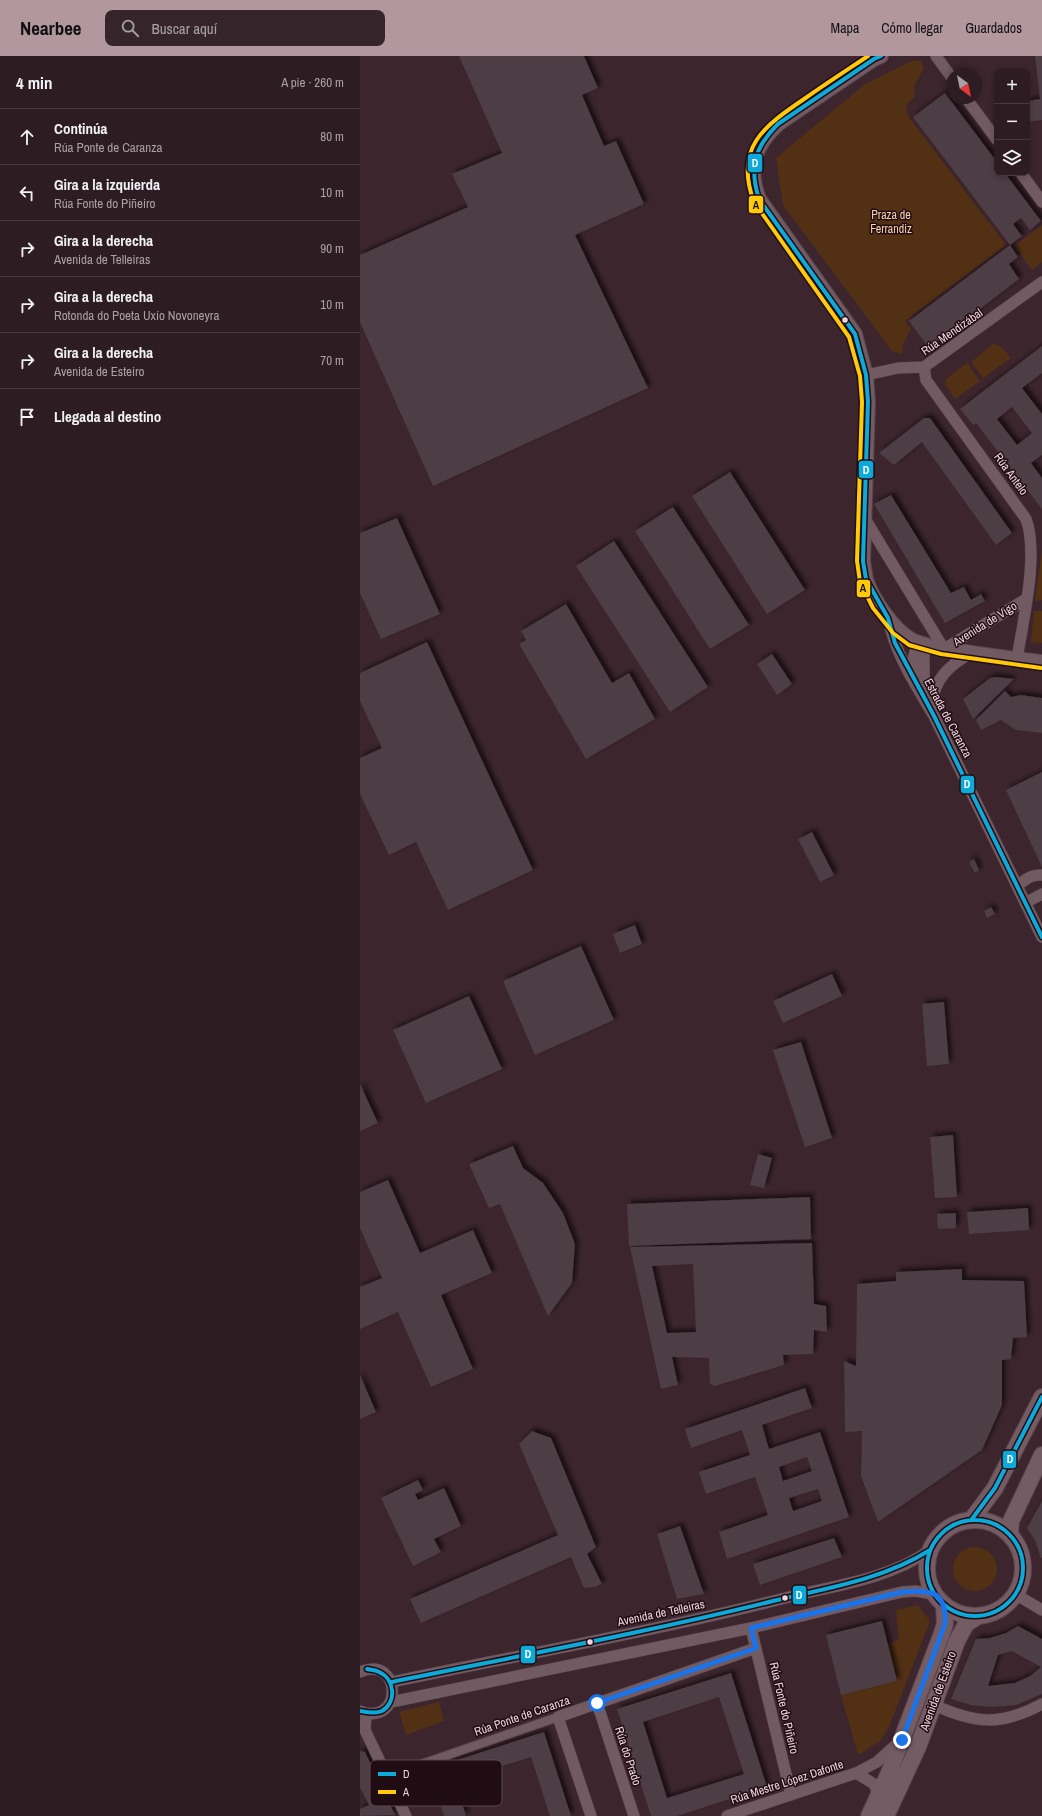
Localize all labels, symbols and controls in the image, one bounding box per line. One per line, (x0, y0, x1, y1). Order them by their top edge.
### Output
search box (105, 10, 385, 46)
text: Nearbee (20, 15, 81, 41)
icon: search (119, 17, 141, 39)
text: Buscar aquí (151, 18, 217, 39)
text: Mapa (831, 19, 859, 37)
text: Cómo llegar (881, 19, 943, 37)
text: Guardados (965, 19, 1022, 37)
north arrow (946, 68, 982, 104)
map controls (994, 68, 1030, 176)
button: + (994, 68, 1030, 104)
text: 4 min (16, 71, 52, 94)
text: A pie · 260 m (281, 74, 344, 91)
button: − (994, 104, 1030, 140)
text: Continúa (54, 118, 107, 139)
icon: ahead (16, 126, 38, 148)
text: 80 m (320, 128, 344, 145)
text: Rúa Ponte de Caranza (54, 139, 162, 156)
button: layers (994, 140, 1030, 176)
line badge: D (747, 153, 763, 173)
text: D (752, 156, 759, 170)
text: Gira a la izquierda (54, 174, 160, 195)
icon: left (16, 182, 38, 204)
text: 10 m (320, 184, 344, 201)
text: Rúa Fonte do Piñeiro (54, 195, 155, 212)
line badge: A (748, 195, 764, 214)
text: A (753, 198, 760, 212)
park label: Praza de Ferrandiz (870, 207, 912, 237)
text: Gira a la derecha (54, 230, 153, 251)
icon: right (16, 238, 38, 260)
text: 90 m (320, 240, 344, 257)
text: Avenida de Telleiras (54, 251, 150, 268)
text: Gira a la derecha (54, 286, 153, 307)
icon: right (16, 294, 38, 316)
text: 10 m (320, 296, 344, 313)
street label: Rúa Mendizábal (918, 305, 986, 359)
text: Rotonda do Poeta Uxío Novoneyra (54, 307, 219, 324)
unlabelled marker (840, 315, 850, 325)
text: Gira a la derecha (54, 342, 153, 363)
icon: right (16, 350, 38, 372)
text: 70 m (320, 352, 344, 369)
text: Avenida de Esteiro (54, 363, 145, 380)
icon: arrive (16, 406, 38, 428)
text: Llegada al destino (54, 406, 161, 427)
street label: Rúa Antelo (990, 450, 1032, 498)
line badge: D (858, 460, 874, 479)
text: D (863, 463, 870, 477)
line badge: A (856, 579, 871, 598)
text: A (860, 581, 867, 595)
street label: Avenida de Vigo (949, 598, 1020, 651)
street label: Estrada de Caranza (920, 676, 976, 761)
line badge: D (960, 775, 975, 794)
text: D (964, 777, 971, 791)
line badge: D (1002, 1450, 1017, 1469)
text: D (1007, 1452, 1014, 1466)
line badge: D (792, 1585, 807, 1605)
text: D (796, 1588, 803, 1602)
unlabelled marker (780, 1593, 790, 1603)
street label: Avenida de Telleiras (615, 1596, 706, 1630)
unlabelled marker (585, 1637, 595, 1647)
line badge: D (520, 1645, 536, 1664)
text: D (525, 1647, 532, 1661)
street label: Avenida de Esteiro (916, 1649, 960, 1734)
street label: Rúa Fonte do Piñeiro (766, 1661, 802, 1755)
street label: Rúa Ponte de Caranza (472, 1692, 572, 1740)
route start (588, 1694, 606, 1712)
street label: Rúa do Prado (611, 1725, 645, 1787)
route end (893, 1731, 911, 1749)
street label: Rúa Mestre López Dafonte (729, 1756, 845, 1808)
legend (370, 1760, 502, 1806)
text: D (403, 1767, 410, 1781)
text: A (402, 1785, 410, 1799)

